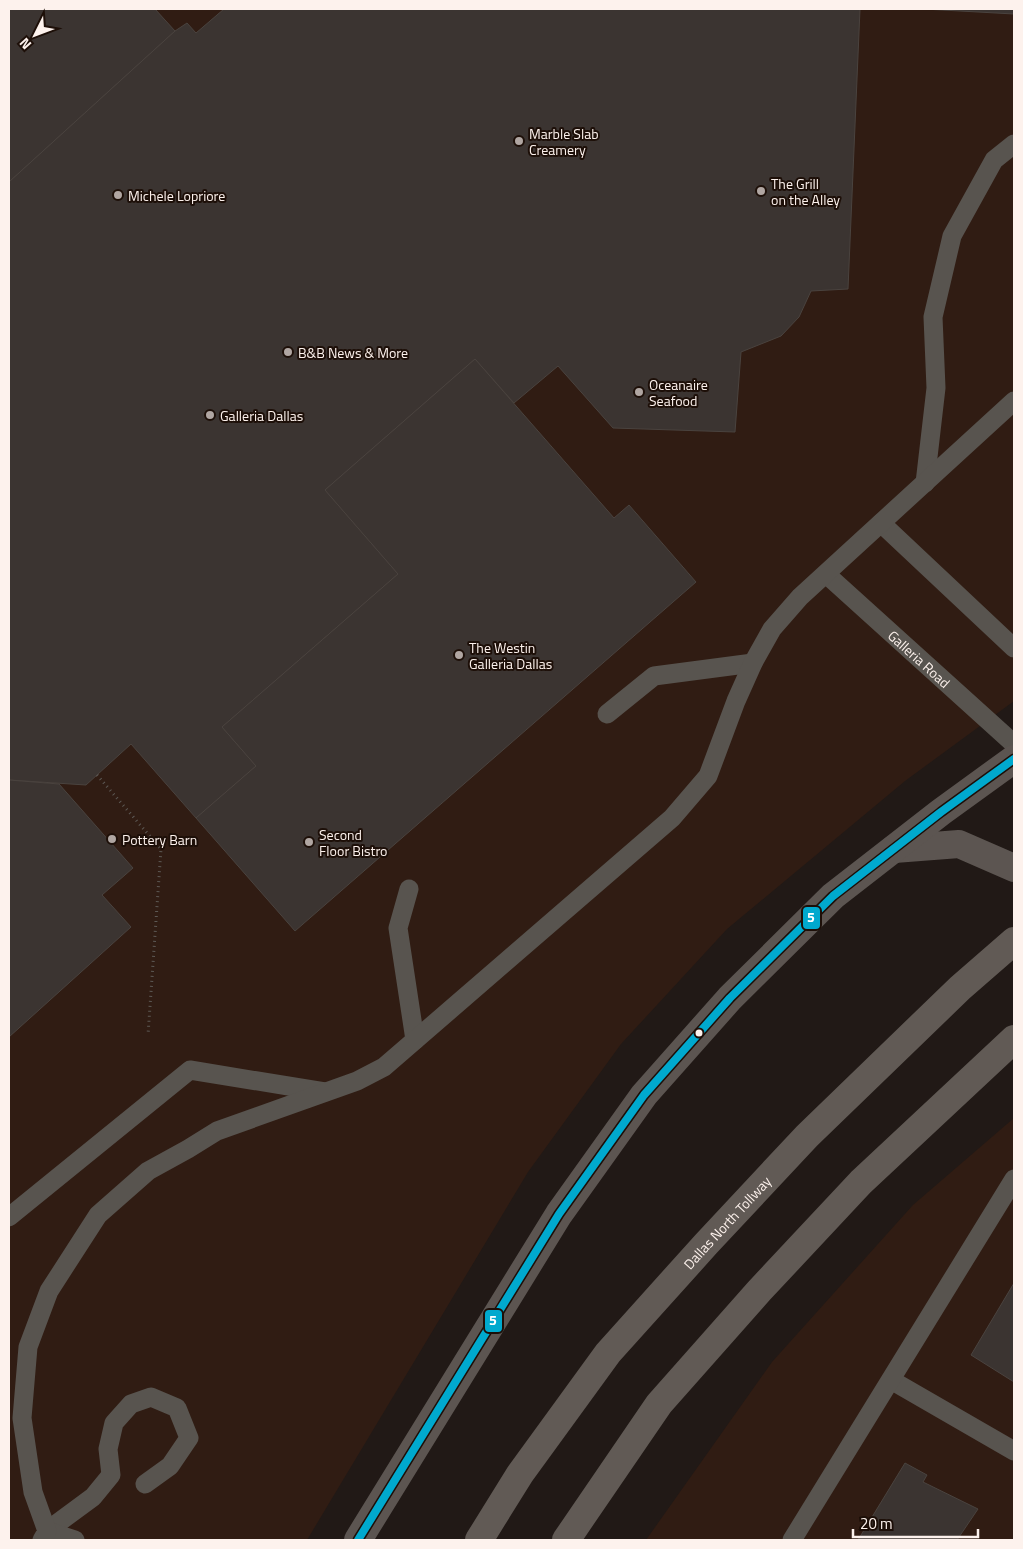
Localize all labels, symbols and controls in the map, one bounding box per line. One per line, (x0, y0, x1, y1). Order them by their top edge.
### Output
north arrow (10, 10, 60, 60)
text: N (14, 33, 36, 55)
place label: Marble Slab Creamery (529, 123, 599, 160)
marker: Marble Slab Creamery (513, 135, 525, 147)
place label: The Grill on the Alley (771, 173, 840, 210)
place label: Michele Lopriore (128, 185, 225, 206)
marker: The Grill on the Alley (755, 185, 767, 197)
marker: Michele Lopriore (112, 189, 124, 201)
place label: B&B News & More (298, 342, 408, 363)
marker: B&B News & More (282, 346, 294, 358)
place label: Oceanaire Seafood (649, 374, 708, 411)
marker: Oceanaire Seafood (633, 386, 645, 398)
place label: Galleria Dallas (220, 405, 303, 426)
marker: Galleria Dallas (204, 409, 216, 421)
street label: Galleria Road (884, 625, 955, 692)
place label: The Westin Galleria Dallas (469, 637, 552, 674)
marker: The Westin Galleria Dallas (453, 649, 465, 661)
place label: Second Floor Bistro (319, 824, 388, 861)
place label: Pottery Barn (122, 829, 197, 850)
marker: Pottery Barn (106, 833, 118, 845)
marker: Second Floor Bistro (303, 836, 315, 848)
line badge: 5 (802, 906, 821, 930)
text: 5 (807, 906, 815, 927)
unlabelled marker (694, 1028, 704, 1038)
street label: Dallas North Tollway (678, 1171, 776, 1273)
line badge: 5 (484, 1309, 503, 1333)
text: 5 (489, 1309, 497, 1330)
scale bar (853, 1506, 978, 1538)
text: 20 m (860, 1512, 893, 1535)

